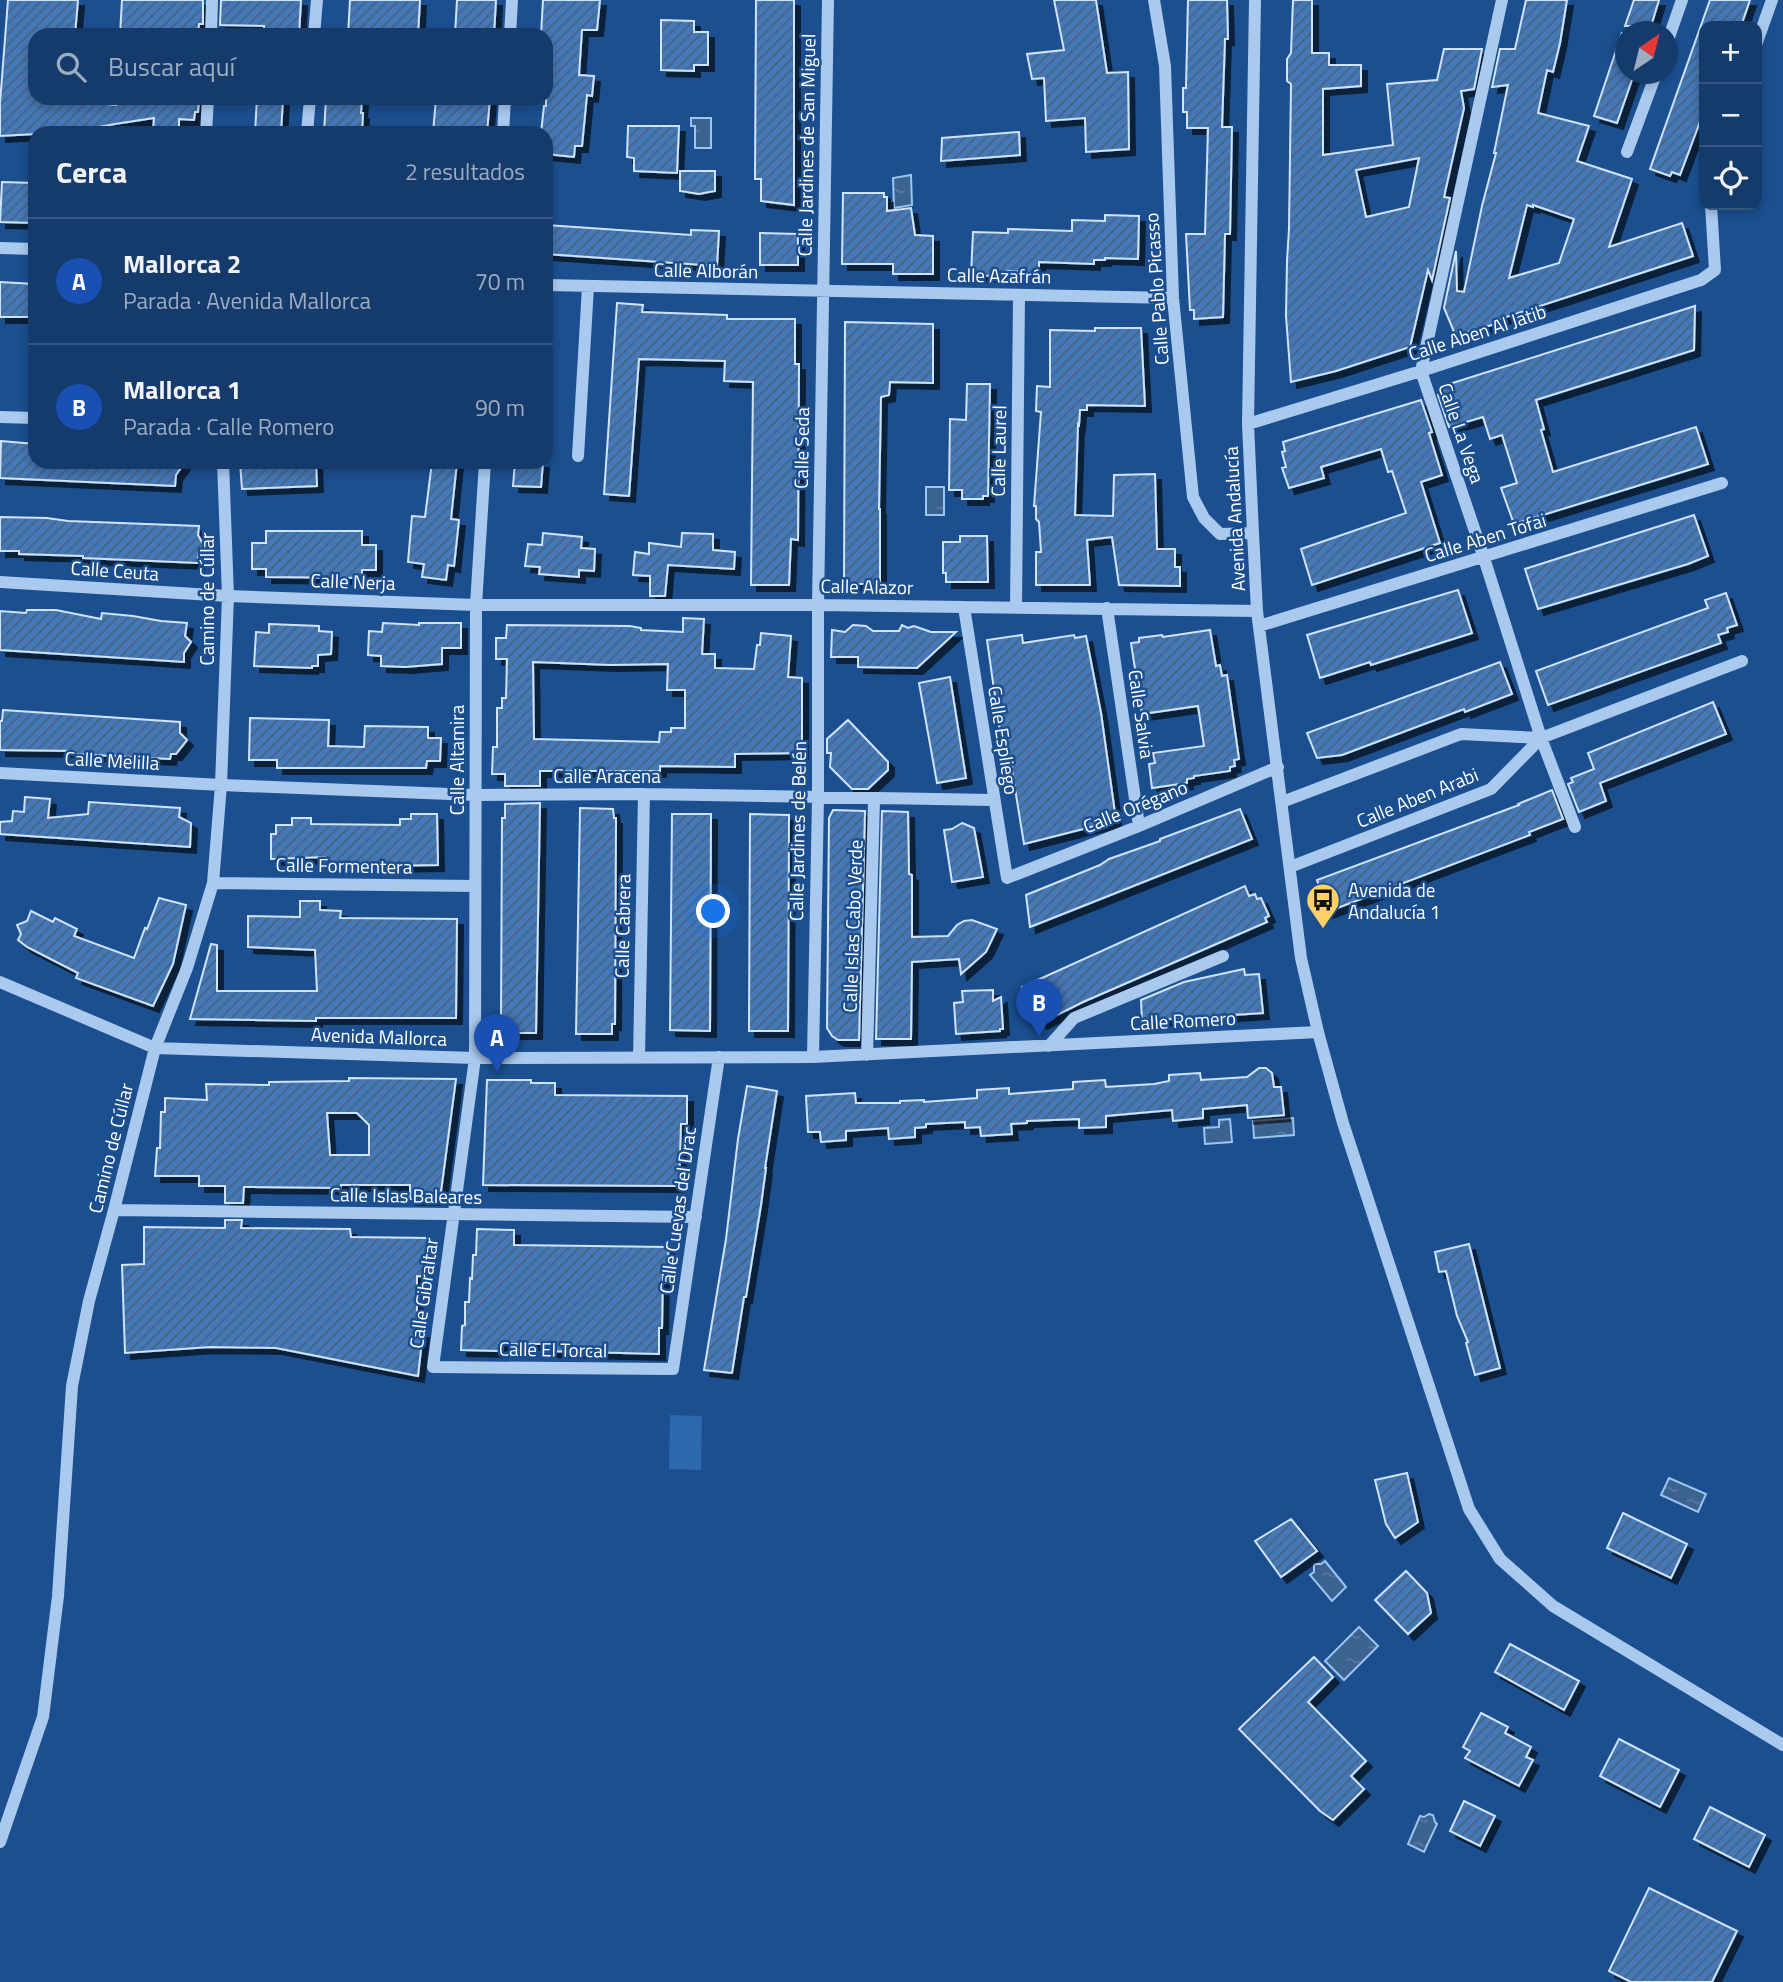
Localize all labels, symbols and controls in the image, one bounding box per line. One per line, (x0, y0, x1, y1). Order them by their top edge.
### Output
north arrow (1615, 21, 1678, 84)
map controls (1699, 21, 1762, 210)
button: + (1699, 21, 1762, 84)
search box (28, 28, 553, 105)
street label: Calle Jardines de San Miguel (790, 33, 822, 257)
text: Buscar aquí (108, 47, 235, 86)
icon: search (52, 48, 90, 86)
button: − (1699, 84, 1762, 147)
button: locate (1699, 147, 1762, 210)
text: Cerca (56, 149, 127, 195)
text: 2 resultados (405, 154, 525, 189)
street label: Calle Pablo Picasso (1136, 212, 1176, 366)
text: Mallorca 2 (123, 244, 241, 283)
street label: Calle Alborán (654, 255, 758, 285)
street label: Calle Azafrán (947, 260, 1051, 290)
text: A (72, 264, 86, 299)
text: 70 m (475, 264, 525, 299)
text: Parada · Avenida Mallorca (123, 283, 371, 318)
street label: Calle Aben Al Jatib (1404, 296, 1550, 368)
text: Mallorca 1 (123, 370, 241, 409)
street label: Calle La Vega (1431, 379, 1493, 488)
text: B (72, 390, 86, 425)
text: 90 m (475, 390, 525, 425)
street label: Calle Laurel (983, 405, 1013, 497)
street label: Calle Seda (786, 406, 816, 489)
text: Parada · Calle Romero (123, 409, 335, 444)
street label: Avenida Andalucía (1216, 445, 1252, 592)
street label: Calle Aben Tofai (1421, 505, 1549, 569)
street label: Camino de Cúllar (192, 532, 221, 666)
street label: Calle Ceuta (70, 552, 161, 588)
street label: Calle Nerja (310, 565, 396, 597)
street label: Calle Alazor (820, 571, 914, 601)
street label: Calle Salvia (1121, 668, 1163, 761)
street label: Calle Espliego (981, 684, 1027, 796)
street label: Calle Altamira (442, 704, 471, 815)
street label: Calle Jardines de Belén (781, 741, 813, 921)
street label: Calle Melilla (64, 743, 161, 777)
street label: Calle Aben Arabi (1352, 759, 1482, 835)
street label: Calle Aracena (553, 761, 661, 790)
street label: Calle Orégano (1078, 772, 1192, 840)
street label: Calle Islas Cabo Verde (834, 839, 870, 1013)
street label: Calle Formentera (275, 849, 413, 881)
street label: Calle Cabrera (607, 873, 637, 978)
place label: Avenida de Andalucía 1 (1348, 875, 1440, 926)
bus stop icon: Avenida de Andalucía 1 (1304, 881, 1342, 930)
your location (696, 894, 730, 928)
pin: B (1016, 979, 1062, 1037)
street label: Calle Romero (1129, 1003, 1237, 1037)
pin: A (474, 1014, 520, 1072)
street label: Avenida Mallorca (310, 1019, 448, 1053)
street label: Camino de Cúllar (80, 1079, 140, 1216)
street label: Calle Cuevas del Drac (651, 1125, 703, 1295)
street label: Calle Islas Baleares (330, 1179, 483, 1211)
street label: Calle Gibraltar (401, 1235, 445, 1350)
street label: Calle El Torcal (499, 1334, 607, 1364)

